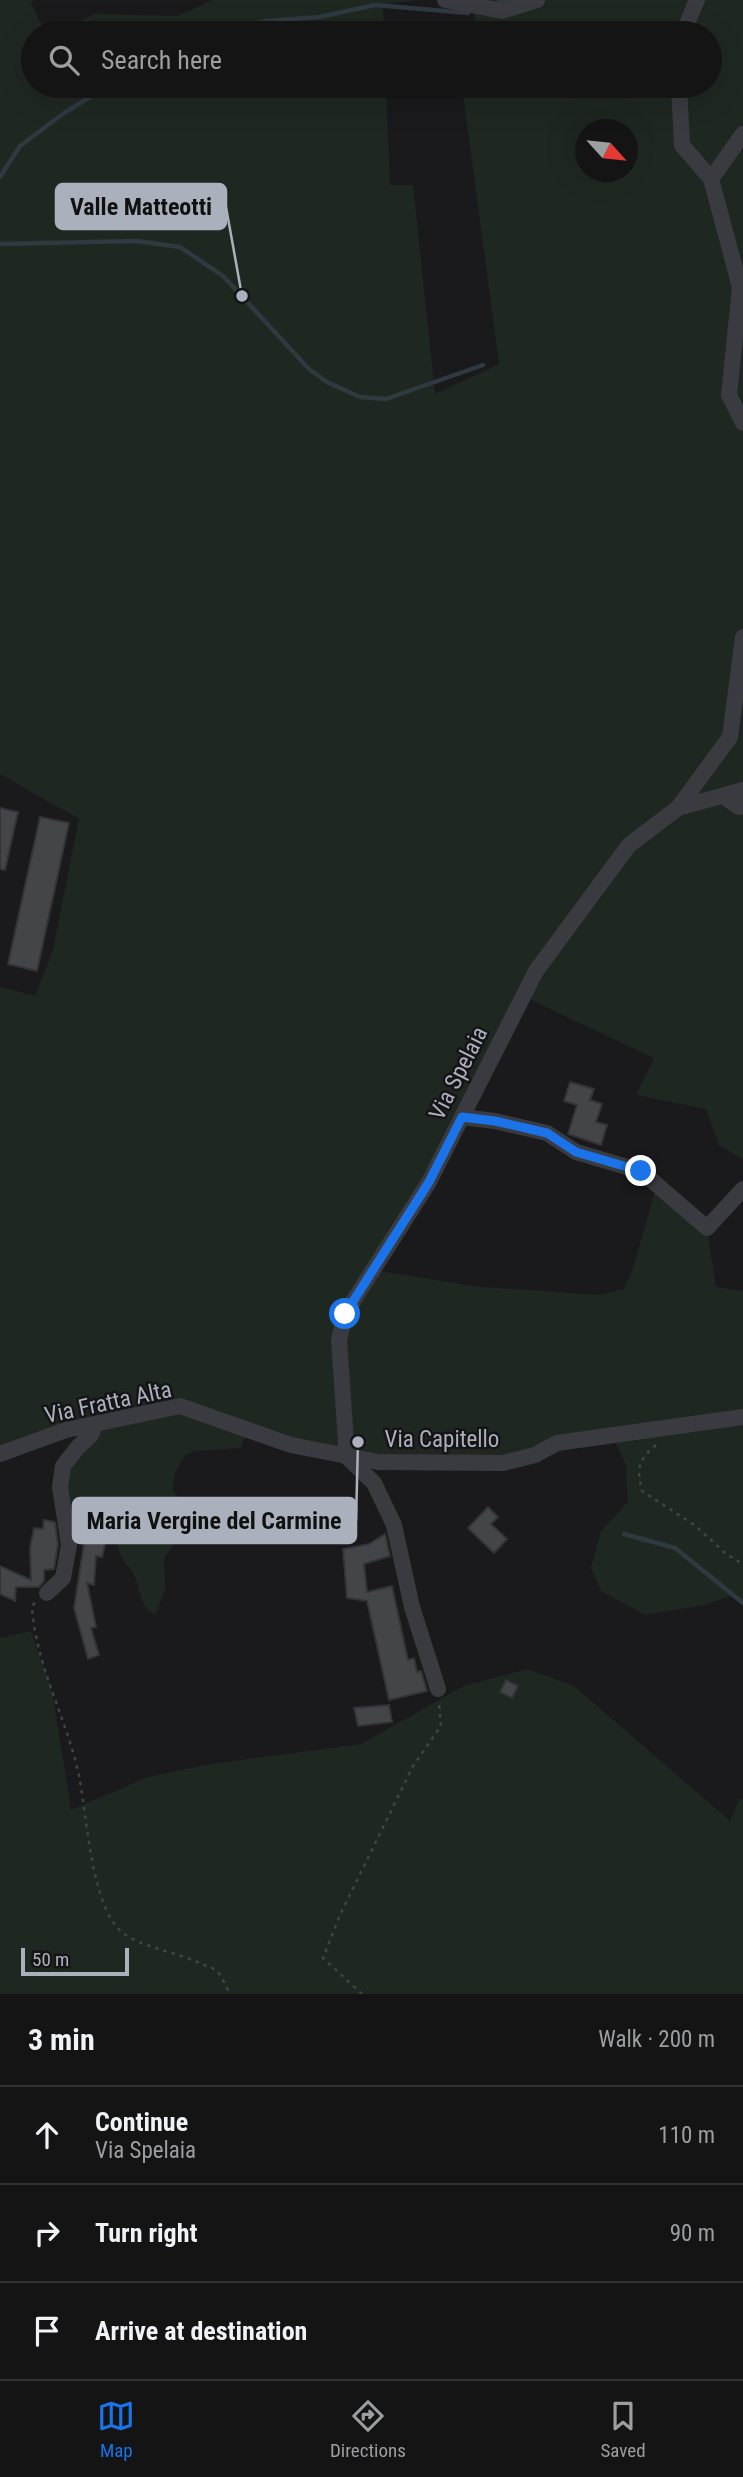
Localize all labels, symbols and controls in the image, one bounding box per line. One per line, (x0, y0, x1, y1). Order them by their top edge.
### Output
search box (21, 21, 722, 98)
icon: search (45, 41, 83, 79)
text: Search here (101, 45, 222, 75)
north arrow (575, 119, 638, 182)
callout: Valle Matteotti (56, 184, 226, 229)
text: Valle Matteotti (70, 193, 212, 221)
street label: Via Spelaia (423, 1022, 493, 1124)
route end (625, 1155, 656, 1186)
route start (329, 1298, 360, 1329)
street label: Via Fratta Alta (42, 1376, 174, 1429)
street label: Via Capitello (385, 1426, 499, 1453)
callout: Maria Vergine del Carmine (73, 1498, 356, 1543)
text: Maria Vergine del Carmine (87, 1507, 341, 1535)
scale bar (21, 1945, 130, 1977)
text: 50 m (32, 1948, 69, 1971)
text: 3 min (28, 2022, 95, 2057)
text: Walk · 200 m (598, 2026, 715, 2053)
text: Continue (95, 2107, 188, 2137)
icon: ahead (28, 2116, 66, 2154)
text: 110 m (658, 2122, 715, 2149)
text: Via Spelaia (95, 2137, 196, 2164)
icon: right (28, 2214, 66, 2252)
text: Turn right (95, 2218, 197, 2248)
text: 90 m (670, 2220, 715, 2247)
icon: arrive (28, 2312, 66, 2350)
text: Arrive at destination (95, 2316, 307, 2346)
tab: Map (97, 2397, 135, 2462)
tab: Directions (330, 2397, 406, 2462)
tab: Saved (600, 2397, 646, 2462)

